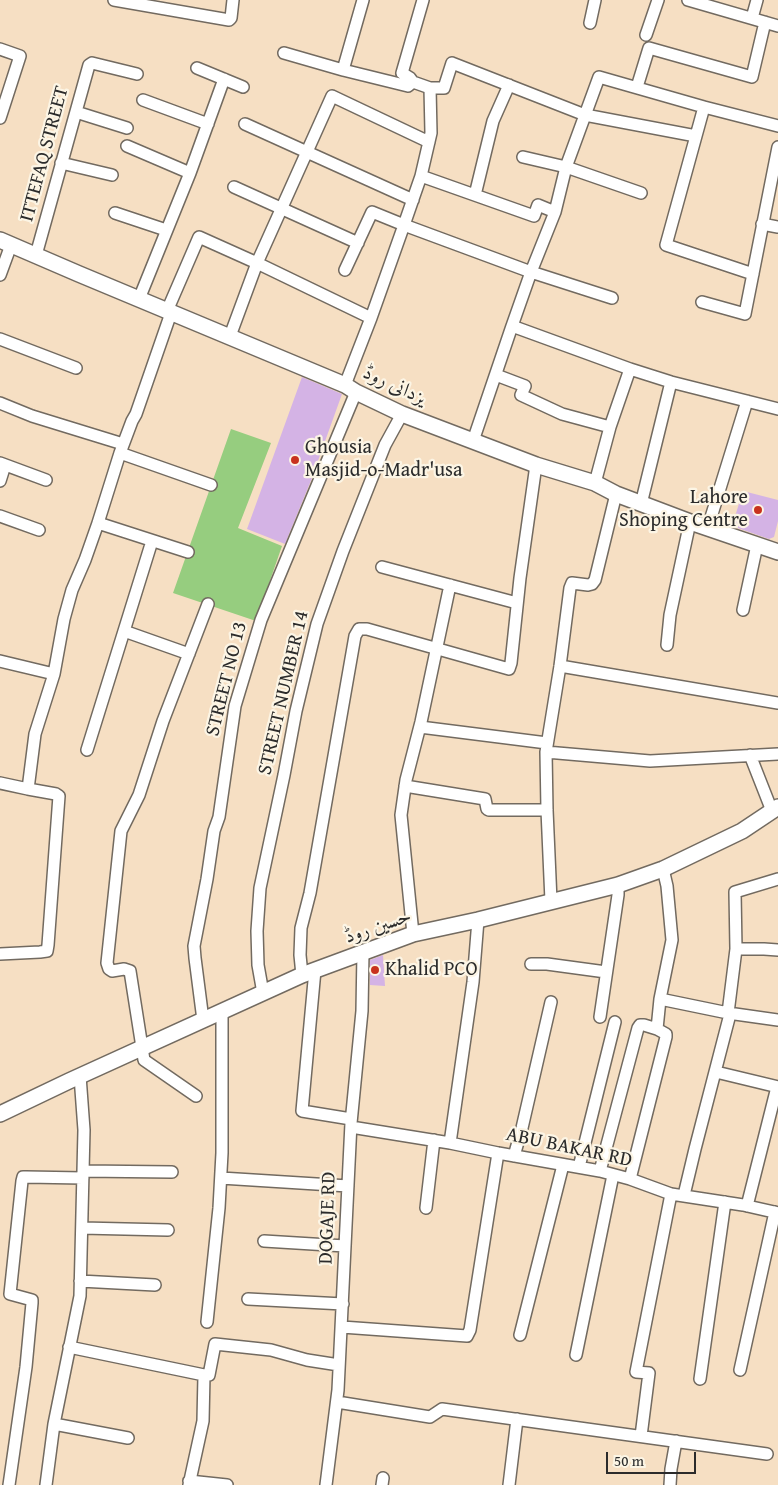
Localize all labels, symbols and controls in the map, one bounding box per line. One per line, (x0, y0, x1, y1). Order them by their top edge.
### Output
street label: ITTEFAQ STREET (15, 84, 75, 224)
street label: یزدانی روڈ (359, 361, 429, 411)
place label: Ghousia Masjid-o-Madr'usa (305, 436, 463, 483)
marker: Ghousia Masjid-o-Madr'usa (289, 454, 301, 466)
place label: Lahore Shoping Centre (619, 486, 748, 533)
marker: Lahore Shoping Centre (752, 504, 764, 516)
street label: STREET NUMBER 14 (253, 609, 315, 777)
street label: STREET NO 13 (201, 619, 253, 739)
street label: حسین روڈ (341, 904, 415, 950)
place label: Khalid PCO (385, 958, 478, 982)
marker: Khalid PCO (369, 964, 381, 976)
street label: ABU BAKAR RD (504, 1123, 634, 1173)
street label: DOGAJE RD (314, 1171, 342, 1265)
scale bar (608, 1442, 698, 1474)
text: 50 m (614, 1450, 644, 1471)

